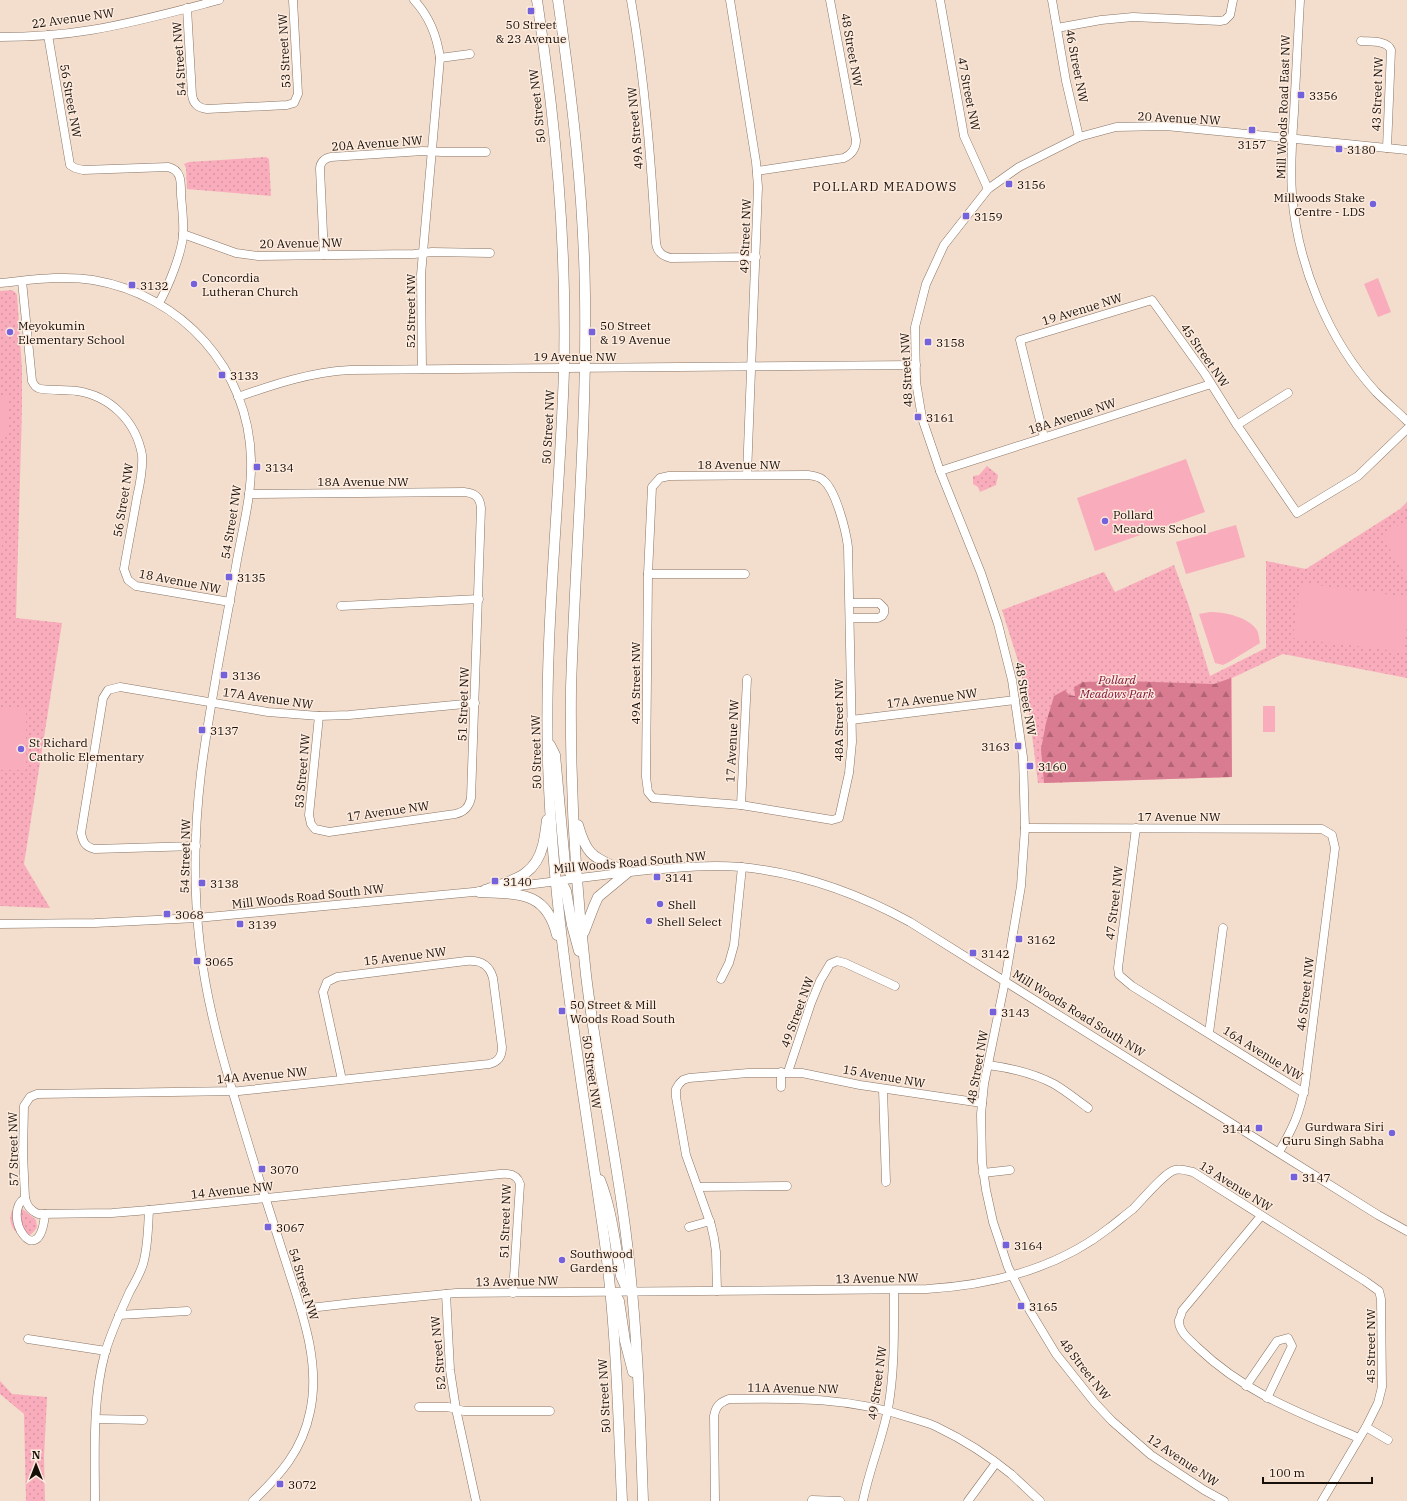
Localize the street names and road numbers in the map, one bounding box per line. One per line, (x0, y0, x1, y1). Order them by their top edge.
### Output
street label: 22 Avenue NW (31, 5, 116, 31)
street label: 48 Street NW (838, 12, 866, 88)
street label: 53 Street NW (275, 13, 293, 89)
street label: 54 Street NW (169, 21, 189, 97)
street label: 46 Street NW (1063, 28, 1092, 104)
street label: Mill Woods Road East NW (1273, 34, 1293, 179)
street label: 47 Street NW (955, 56, 984, 132)
street label: 43 Street NW (1368, 56, 1386, 132)
street label: 56 Street NW (57, 63, 85, 139)
street label: 50 Street NW (526, 68, 548, 144)
street label: 49A Street NW (624, 86, 646, 170)
street label: 20 Avenue NW (1137, 108, 1221, 128)
street label: 20A Avenue NW (331, 132, 423, 154)
street label: 49 Street NW (736, 198, 754, 274)
street label: 20 Avenue NW (259, 235, 343, 251)
street label: 52 Street NW (403, 273, 418, 348)
street label: 19 Avenue NW (1040, 290, 1124, 328)
street label: 45 Street NW (1177, 320, 1233, 390)
street label: 48 Street NW (897, 332, 915, 408)
street label: 19 Avenue NW (533, 349, 617, 364)
street label: 50 Street NW (539, 389, 557, 465)
street label: 18A Avenue NW (1026, 395, 1118, 437)
street label: 18 Avenue NW (697, 457, 781, 472)
street label: 56 Street NW (110, 462, 136, 538)
street label: 18A Avenue NW (317, 474, 409, 489)
street label: 54 Street NW (218, 484, 244, 560)
street label: 18 Avenue NW (138, 566, 223, 596)
street label: 49A Street NW (628, 641, 643, 724)
street label: 48 Street NW (1012, 661, 1040, 737)
street label: 51 Street NW (454, 666, 472, 742)
street label: 48A Street NW (831, 678, 846, 761)
street label: 17A Avenue NW (222, 684, 315, 712)
street label: 17A Avenue NW (886, 685, 979, 711)
street label: 17 Avenue NW (722, 699, 742, 783)
street label: 50 Street NW (528, 714, 544, 789)
street label: 53 Street NW (291, 733, 313, 809)
street label: 17 Avenue NW (346, 798, 431, 824)
street label: 17 Avenue NW (1137, 809, 1221, 824)
street label: 54 Street NW (177, 818, 193, 893)
street label: Mill Woods Road South NW (553, 848, 707, 876)
street label: 47 Street NW (1102, 865, 1126, 941)
street label: Mill Woods Road South NW (231, 880, 385, 911)
street label: 15 Avenue NW (363, 943, 448, 969)
street label: 46 Street NW (1293, 956, 1317, 1032)
street label: Mill Woods Road South NW (1010, 966, 1148, 1060)
street label: 49 Street NW (777, 974, 817, 1050)
street label: 16A Avenue NW (1220, 1022, 1306, 1084)
street label: 48 Street NW (963, 1029, 991, 1105)
street label: 50 Street NW (579, 1034, 605, 1110)
street label: 15 Avenue NW (842, 1061, 927, 1091)
street label: 14A Avenue NW (216, 1064, 309, 1086)
street label: 57 Street NW (5, 1111, 21, 1186)
street label: 13 Avenue NW (1197, 1158, 1276, 1215)
street label: 14 Avenue NW (190, 1178, 274, 1202)
street label: 51 Street NW (496, 1183, 514, 1259)
street label: 54 Street NW (286, 1246, 322, 1322)
street label: 13 Avenue NW (835, 1270, 919, 1286)
street label: 13 Avenue NW (475, 1273, 559, 1289)
street label: 45 Street NW (1363, 1308, 1378, 1383)
street label: 52 Street NW (427, 1315, 449, 1391)
street label: 48 Street NW (1056, 1335, 1114, 1403)
street label: 49 Street NW (864, 1345, 890, 1421)
street label: 50 Street NW (595, 1358, 613, 1434)
street label: 11A Avenue NW (747, 1380, 839, 1396)
street label: 12 Avenue NW (1144, 1431, 1222, 1490)

